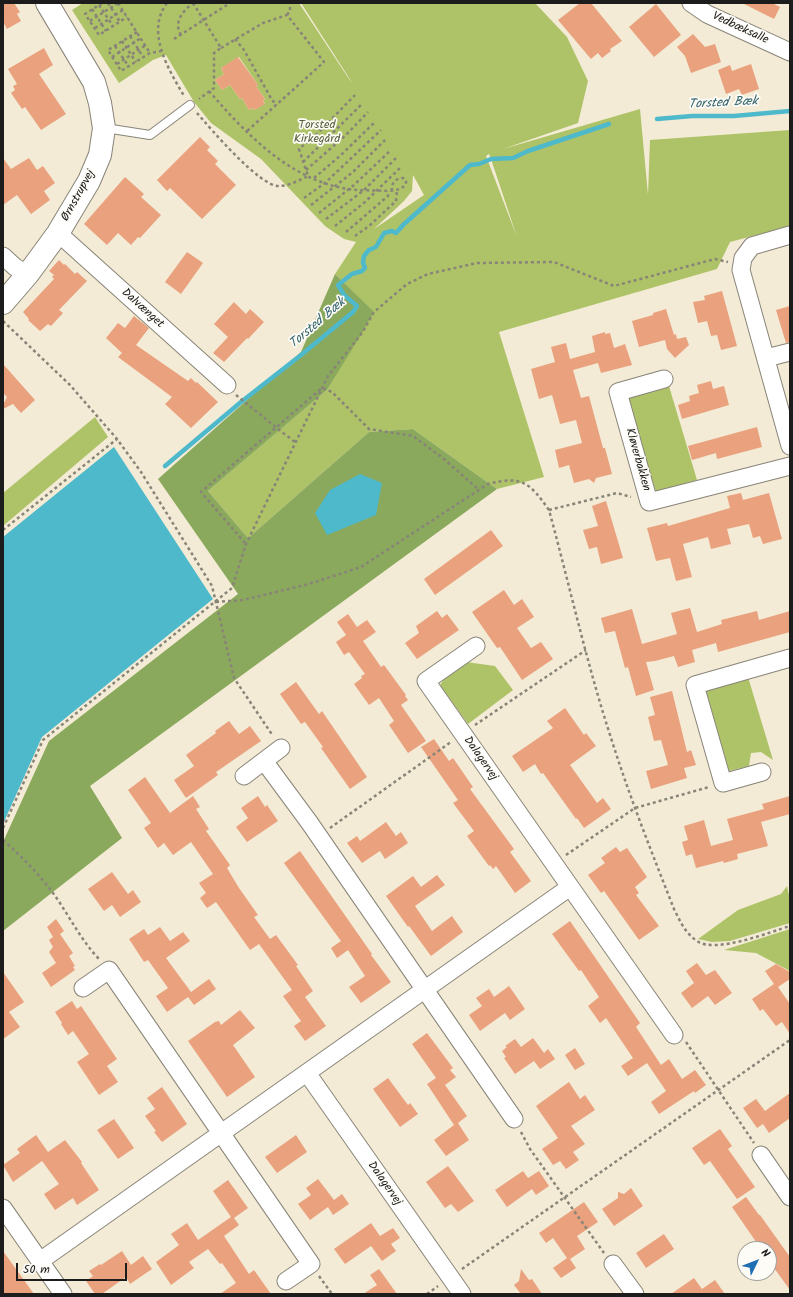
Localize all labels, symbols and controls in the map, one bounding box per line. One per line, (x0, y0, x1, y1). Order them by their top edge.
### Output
street label: Vedbæksalle (709, 10, 771, 48)
water label: Torsted Bæk (688, 94, 758, 114)
park label: Torsted Kirkegård (294, 119, 340, 147)
street label: Ørnstrupvej (59, 168, 99, 224)
street label: Dalvænget (118, 286, 166, 332)
water label: Torsted Bæk (287, 295, 349, 353)
street label: Kløverbakken (621, 427, 653, 493)
street label: Dalagervej (460, 734, 500, 784)
street label: Dalagervej (364, 1159, 404, 1209)
north arrow (737, 1241, 777, 1281)
text: N (756, 1245, 774, 1262)
scale bar (18, 1255, 129, 1281)
text: 50 m (23, 1260, 50, 1279)

